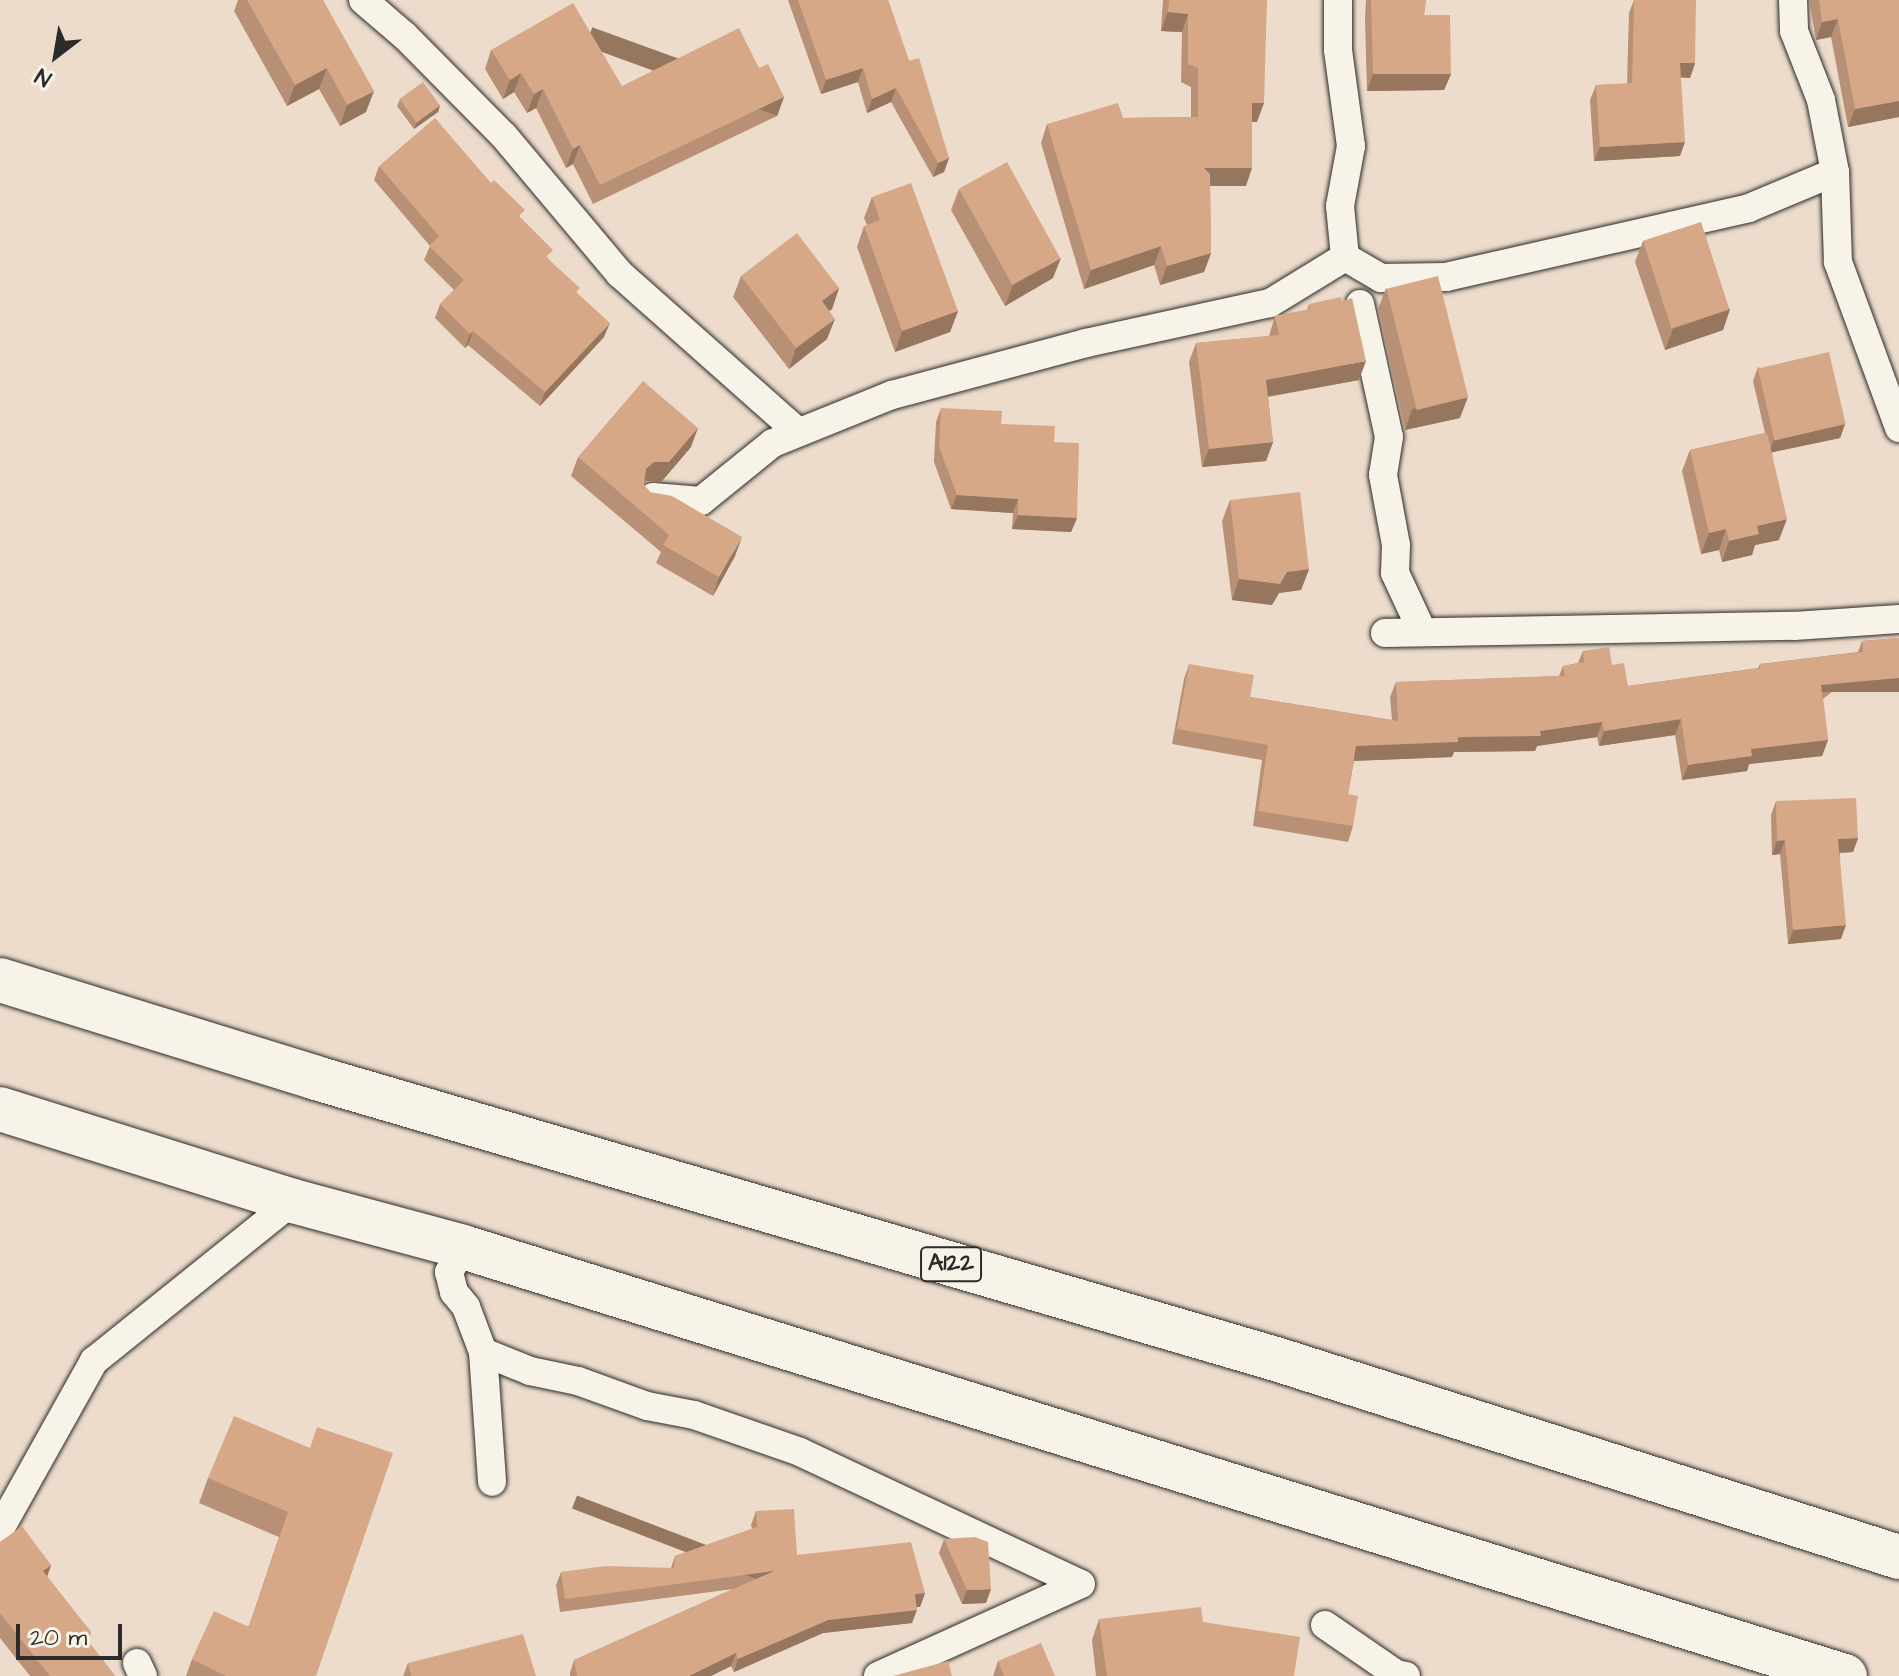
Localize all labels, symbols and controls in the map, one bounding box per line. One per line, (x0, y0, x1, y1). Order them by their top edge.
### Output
north arrow (16, 16, 96, 96)
text: N (29, 60, 57, 94)
road number: A122 (919, 1244, 983, 1284)
scale bar (20, 1608, 126, 1658)
text: 20 m (30, 1621, 87, 1655)

